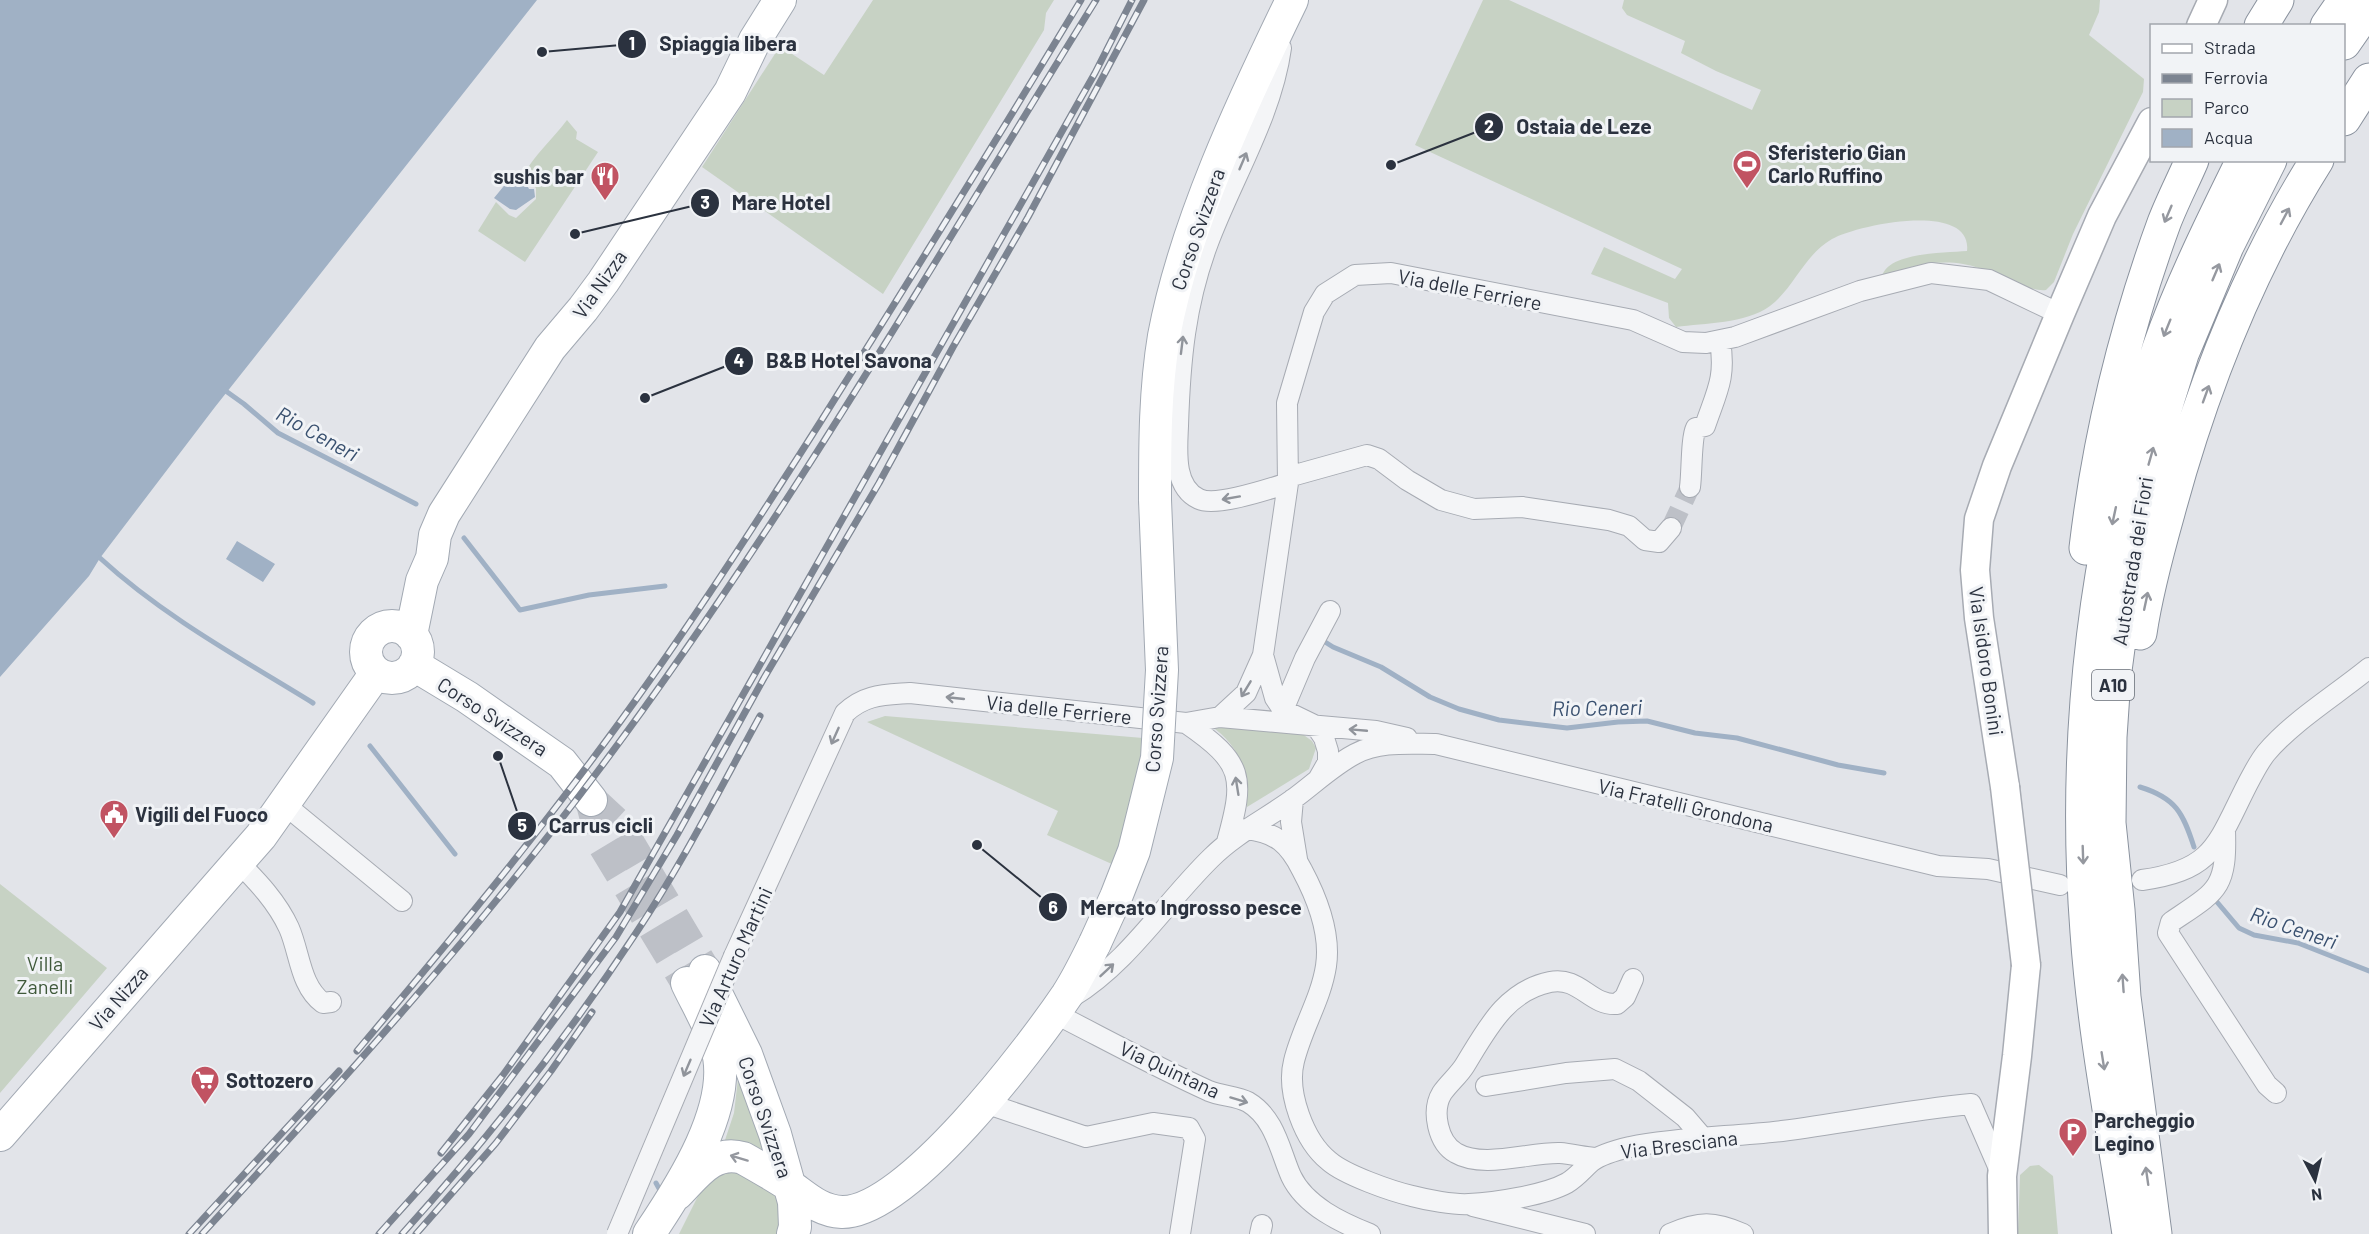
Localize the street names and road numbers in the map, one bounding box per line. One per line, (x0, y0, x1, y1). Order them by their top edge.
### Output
street label: Corso Svizzera (1165, 165, 1229, 293)
street label: Via Nizza (567, 245, 631, 323)
street label: Via delle Ferriere (1396, 263, 1544, 315)
street label: Autostrada dei Fiori (2107, 475, 2157, 647)
street label: Via Isidoro Bonini (1965, 585, 2009, 737)
street label: Corso Svizzera (1140, 645, 1172, 773)
road number: A10 (2092, 670, 2134, 700)
street label: Corso Svizzera (433, 671, 553, 761)
street label: Via delle Ferriere (985, 689, 1133, 729)
street label: Via Fratelli Grondona (1596, 773, 1776, 837)
street label: Via Arturo Martini (693, 883, 777, 1031)
street label: Via Nizza (83, 961, 153, 1035)
street label: Via Quintana (1116, 1035, 1224, 1103)
street label: Corso Svizzera (734, 1053, 798, 1181)
street label: Via Bresciana (1619, 1125, 1739, 1163)

